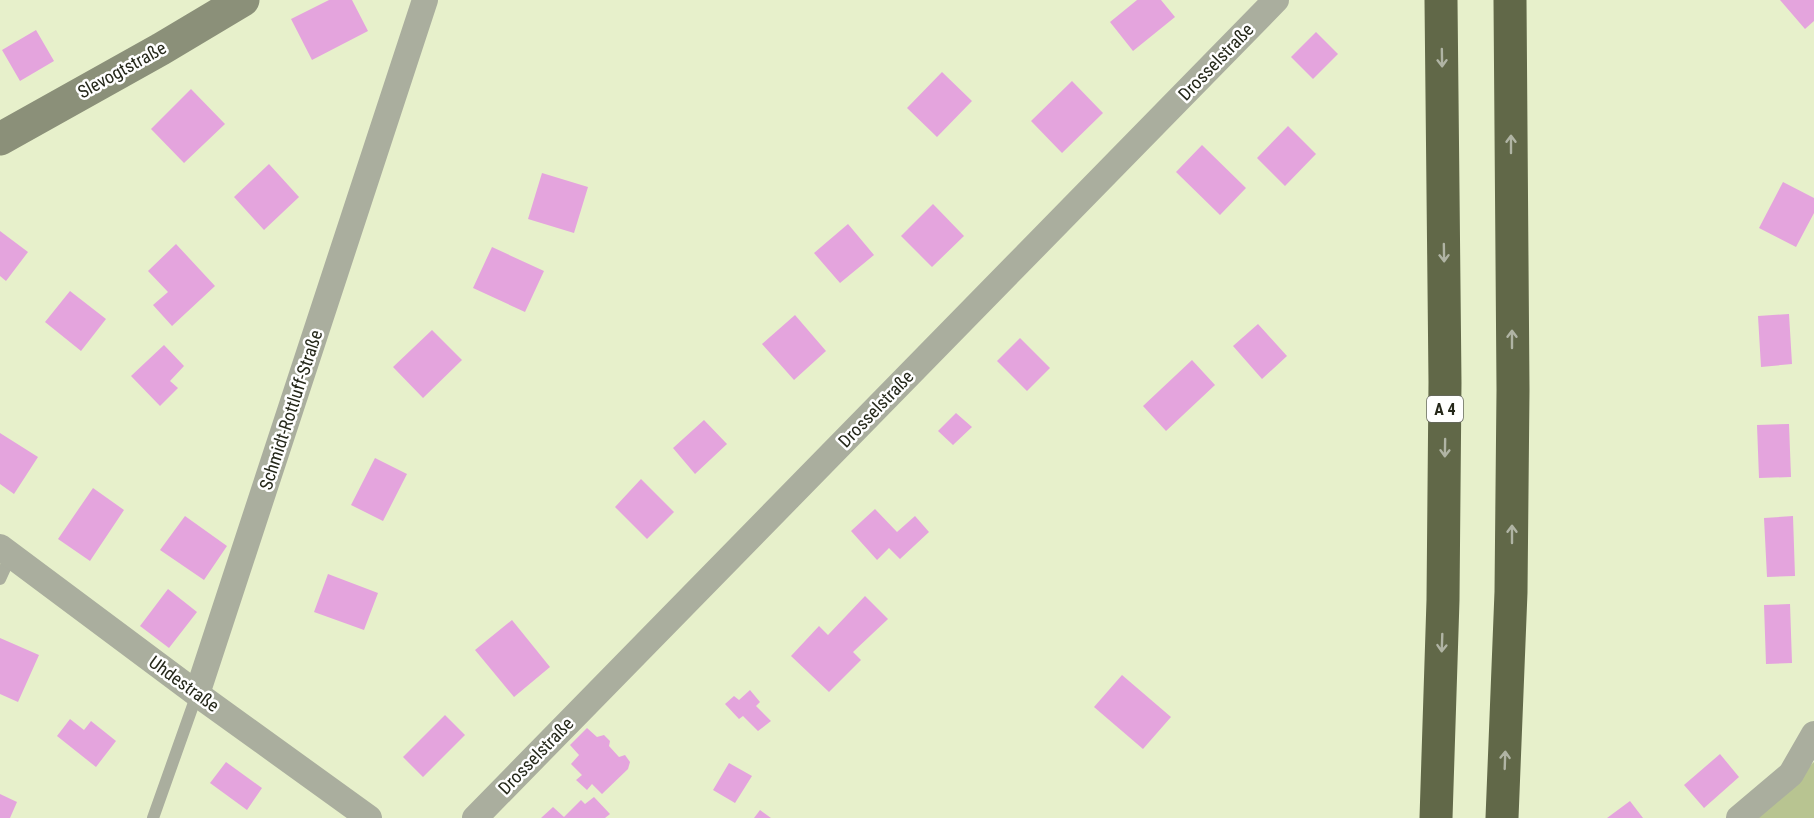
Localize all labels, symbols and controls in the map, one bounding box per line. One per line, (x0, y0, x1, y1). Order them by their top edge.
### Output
street label: Drosselstraße (1174, 19, 1257, 104)
street label: Slevogtstraße (74, 37, 170, 102)
one-way arrow (1436, 48, 1448, 68)
one-way arrow (1505, 134, 1517, 154)
one-way arrow (1438, 243, 1450, 263)
street label: Schmidt-Rottluff-Straße (255, 327, 326, 492)
one-way arrow (1506, 329, 1518, 349)
street label: Drosselstraße (834, 366, 917, 451)
road number: A 4 (1427, 396, 1463, 422)
one-way arrow (1439, 438, 1451, 458)
one-way arrow (1506, 524, 1518, 544)
one-way arrow (1436, 633, 1447, 653)
street label: Uhdestraße (145, 651, 223, 716)
street label: Drosselstraße (494, 713, 577, 798)
one-way arrow (1500, 750, 1511, 770)

